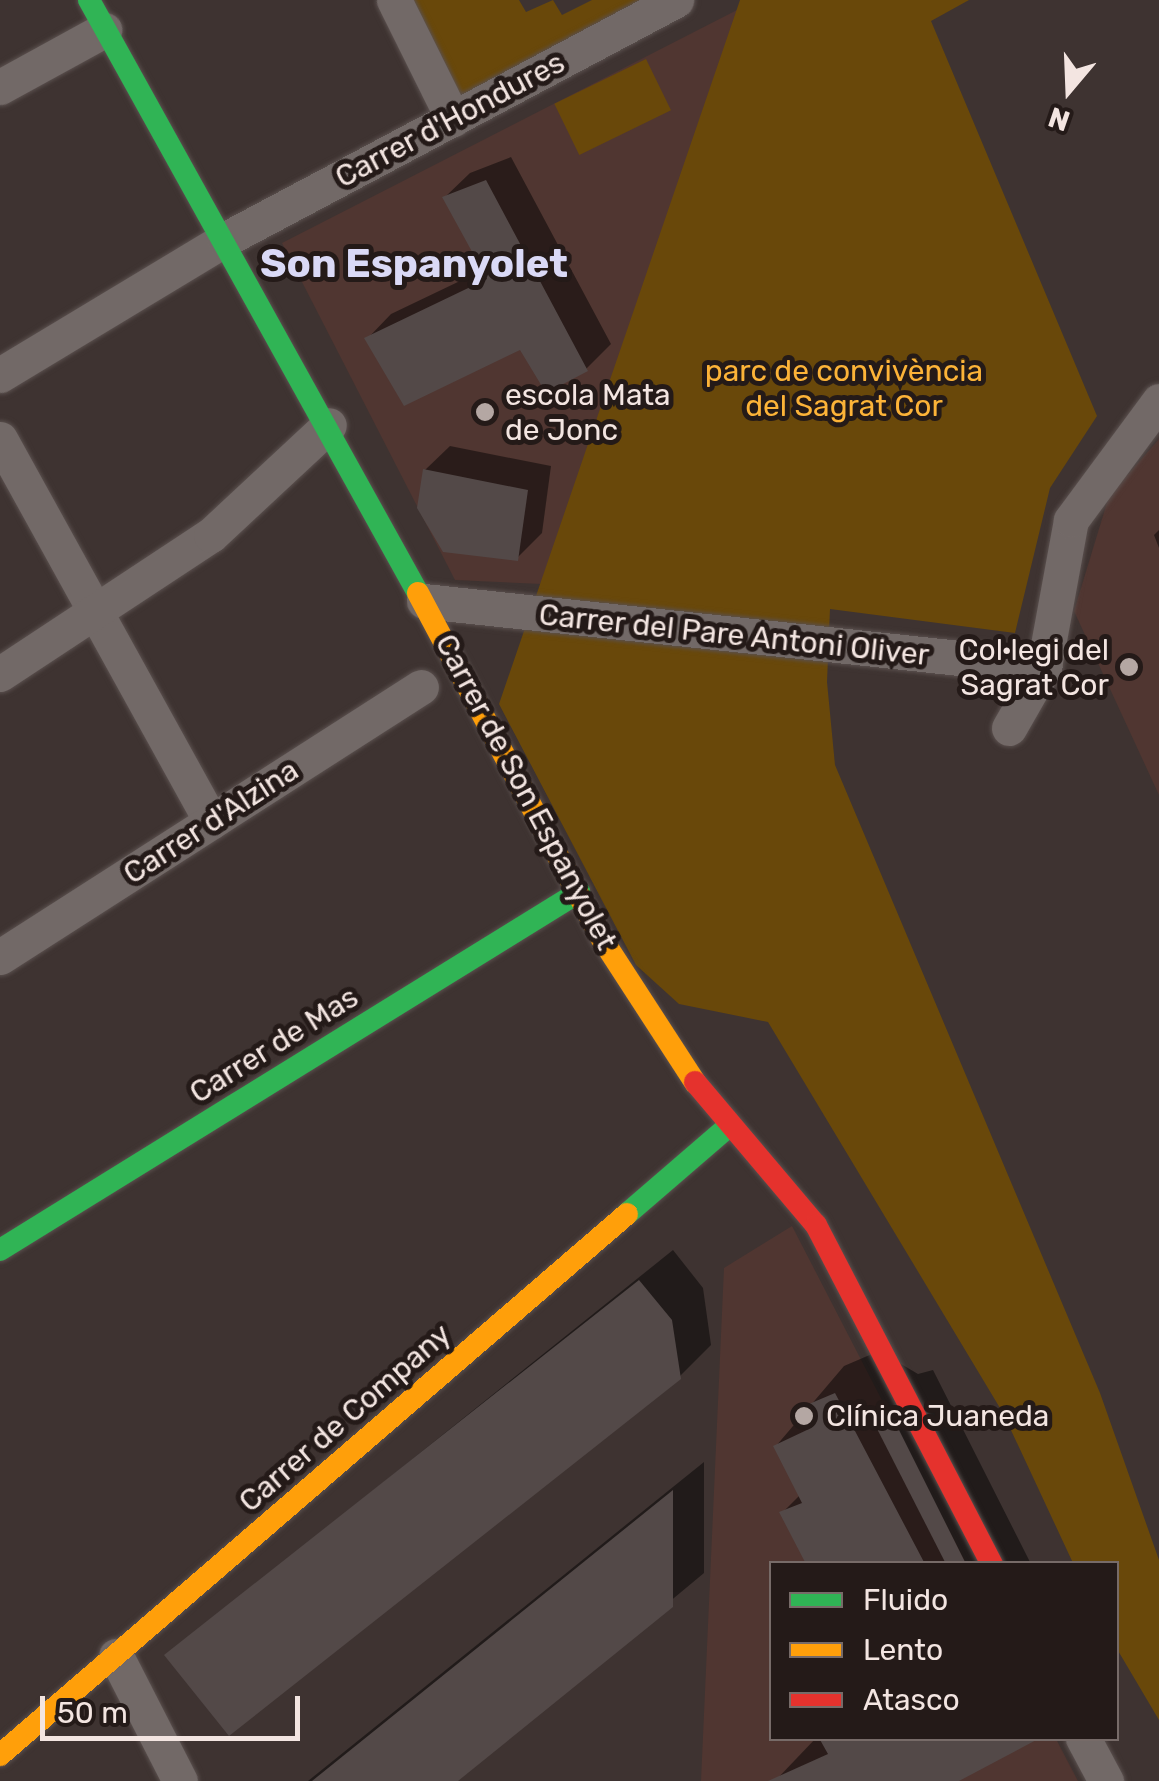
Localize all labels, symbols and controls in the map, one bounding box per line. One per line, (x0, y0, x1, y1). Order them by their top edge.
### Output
north arrow (1019, 40, 1119, 140)
street label: Carrer d'Hondures (329, 44, 571, 196)
text: N (1044, 100, 1074, 138)
district label: Son Espanyolet (260, 240, 568, 288)
park label: parc de convivència del Sagrat Cor (705, 353, 983, 424)
place label: escola Mata de Jonc (505, 377, 671, 448)
marker: escola Mata de Jonc (474, 401, 496, 423)
street label: Carrer del Pare Antoni Oliver (536, 597, 932, 673)
street label: Carrer de Son Espanyolet (427, 628, 625, 956)
place label: Col·legi del Sagrat Cor (959, 632, 1109, 702)
marker: Col·legi del Sagrat Cor (1118, 656, 1140, 678)
street label: Carrer d'Alzina (117, 752, 305, 892)
street label: Carrer de Mas (183, 979, 365, 1111)
street label: Carrer de Company (232, 1316, 458, 1520)
place label: Clínica Juaneda (826, 1398, 1049, 1434)
marker: Clínica Juaneda (791, 1403, 817, 1429)
legend (769, 1561, 1119, 1741)
text: Fluido (863, 1582, 948, 1618)
text: Lento (863, 1632, 943, 1668)
scale bar (45, 1676, 305, 1738)
text: Atasco (863, 1682, 960, 1718)
text: 50 m (57, 1695, 128, 1731)

